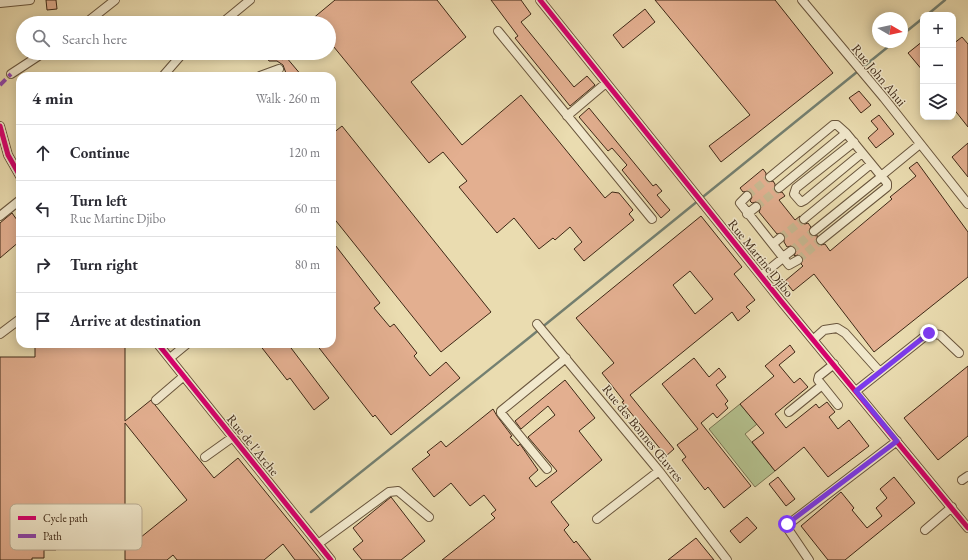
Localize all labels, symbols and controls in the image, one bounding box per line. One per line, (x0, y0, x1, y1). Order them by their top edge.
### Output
north arrow (872, 12, 908, 48)
map controls (920, 12, 956, 120)
button: + (920, 12, 956, 48)
search box (16, 16, 336, 60)
icon: search (30, 27, 52, 49)
text: Search here (62, 29, 127, 48)
street label: Rue John Ahui (848, 40, 910, 110)
button: − (920, 48, 956, 84)
button: layers (920, 84, 956, 120)
text: 4 min (32, 87, 73, 109)
text: Walk · 260 m (256, 90, 320, 107)
icon: ahead (32, 142, 54, 164)
text: Continue (70, 143, 130, 162)
text: 120 m (289, 144, 320, 161)
text: Turn left (70, 191, 127, 210)
icon: left (32, 198, 54, 220)
text: 60 m (295, 200, 320, 217)
text: Rue Martine Djibo (70, 210, 166, 227)
street label: Rue Martine Djibo (724, 215, 798, 301)
icon: right (32, 254, 54, 276)
text: Turn right (70, 255, 138, 274)
text: 80 m (295, 256, 320, 273)
icon: arrive (32, 310, 54, 332)
text: Arrive at destination (70, 311, 201, 330)
route end (920, 324, 938, 342)
street label: Rue des Bonnes Œuvres (599, 381, 687, 485)
street label: Rue de l'Arche (223, 411, 283, 479)
legend (10, 504, 142, 550)
text: Cycle path (43, 511, 88, 525)
route start (778, 515, 796, 533)
text: Path (43, 529, 62, 543)

